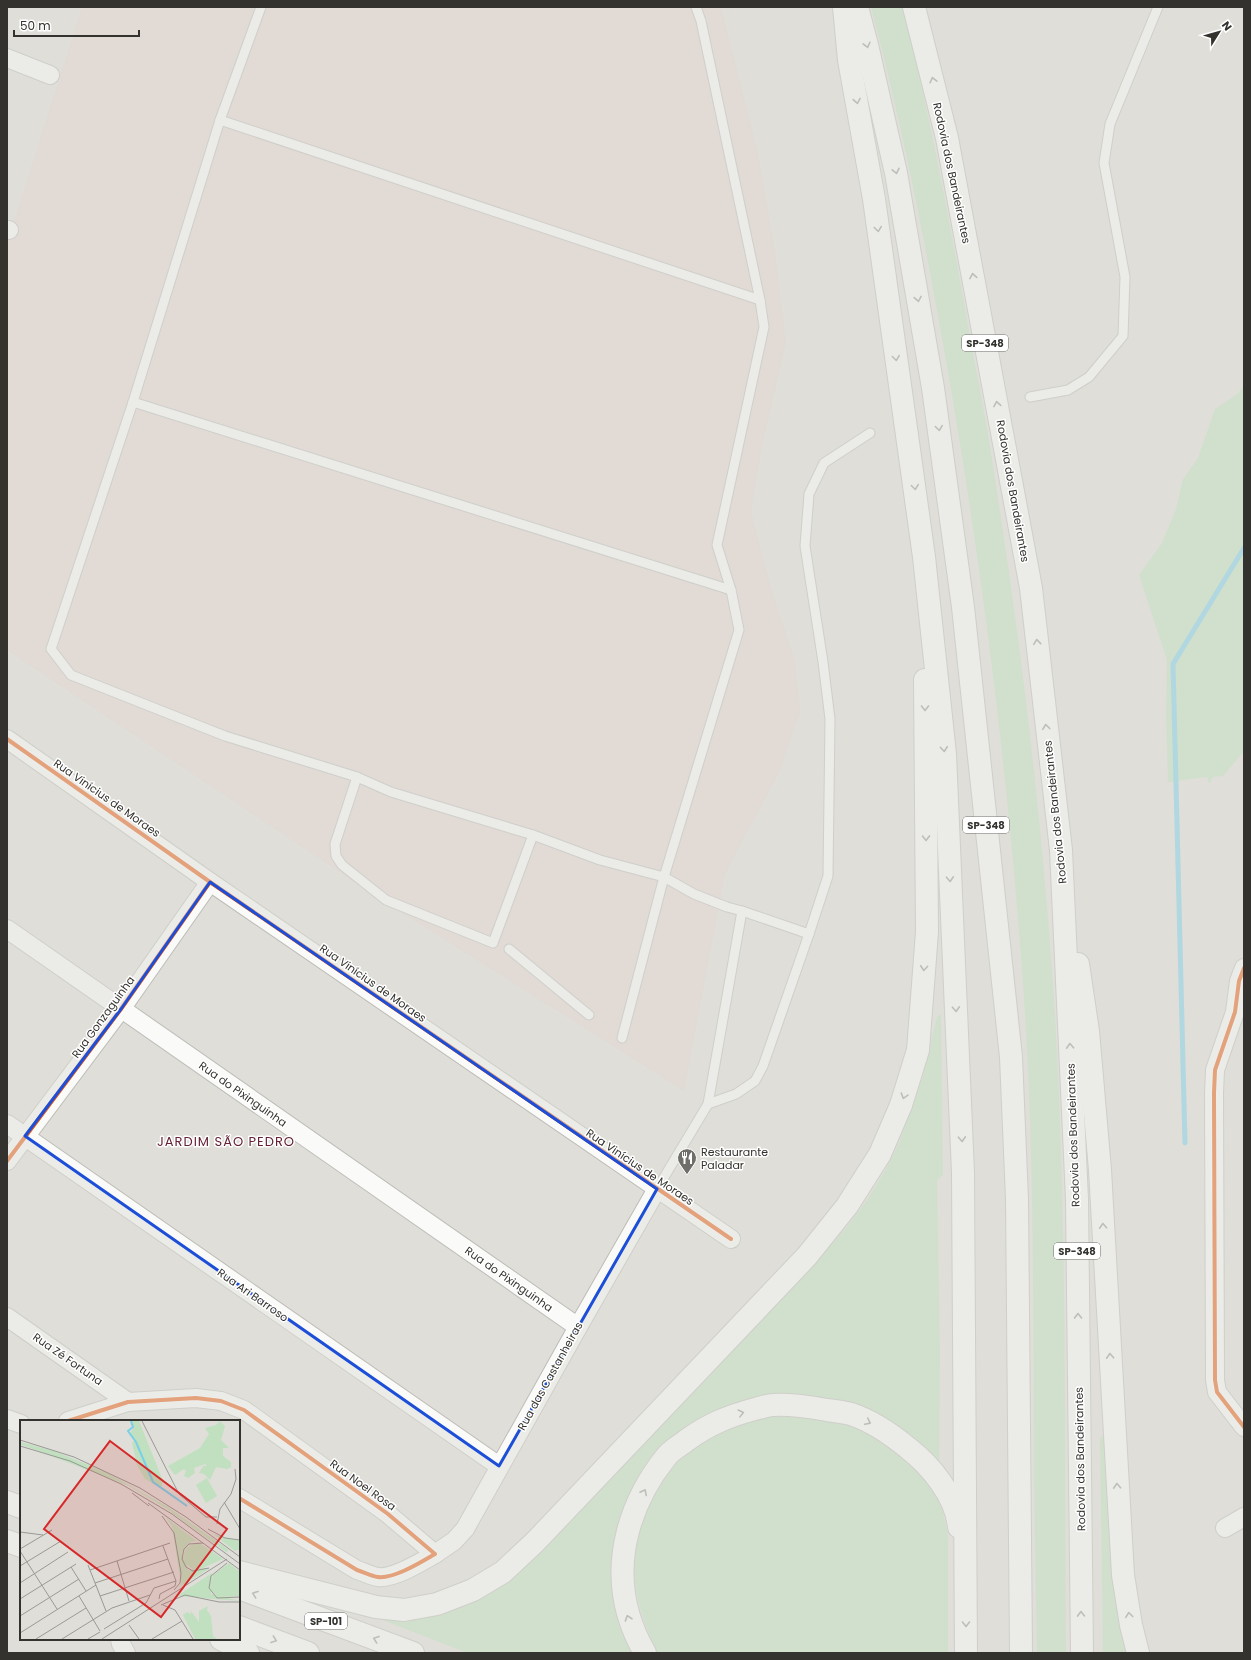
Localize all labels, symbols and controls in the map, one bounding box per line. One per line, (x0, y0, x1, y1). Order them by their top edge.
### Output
scale bar (14, 12, 139, 38)
north arrow (1199, 12, 1239, 52)
text: 50 m (20, 17, 51, 34)
text: N (1218, 18, 1236, 34)
one-way arrow (862, 41, 871, 48)
one-way arrow (929, 77, 938, 84)
one-way arrow (852, 98, 860, 104)
street label: Rodovia dos Bandeirantes (929, 101, 975, 245)
one-way arrow (891, 168, 899, 175)
one-way arrow (873, 226, 882, 232)
one-way arrow (969, 273, 978, 279)
one-way arrow (913, 296, 922, 303)
road number: SP-348 (962, 335, 1008, 351)
one-way arrow (891, 355, 900, 361)
one-way arrow (993, 401, 1001, 407)
street label: Rodovia dos Bandeirantes (993, 419, 1033, 564)
one-way arrow (934, 425, 943, 431)
one-way arrow (910, 484, 919, 490)
one-way arrow (1032, 639, 1041, 645)
one-way arrow (921, 705, 929, 711)
one-way arrow (1042, 724, 1051, 730)
street label: Rodovia dos Bandeirantes (1039, 739, 1070, 884)
one-way arrow (940, 746, 949, 752)
street label: Rua Vinícius de Moraes (50, 755, 164, 841)
road number: SP-348 (963, 817, 1009, 833)
one-way arrow (921, 835, 930, 841)
one-way arrow (946, 876, 955, 882)
street label: Rua Vinícius de Moraes (316, 940, 430, 1026)
one-way arrow (920, 965, 929, 971)
street label: Rua Gonzaguinha (68, 973, 138, 1061)
one-way arrow (952, 1006, 960, 1012)
one-way arrow (1065, 1043, 1074, 1049)
street label: Rua do Pixinguinha (196, 1058, 290, 1130)
street label: Rodovia dos Bandeirantes (1062, 1063, 1084, 1207)
one-way arrow (900, 1092, 909, 1099)
street label: Rua Vinícius de Moraes (583, 1125, 697, 1209)
district label: JARDIM SÃO PEDRO (157, 1132, 295, 1151)
one-way arrow (957, 1136, 966, 1142)
place label: Restaurante Paladar (701, 1144, 768, 1173)
restaurant icon: Restaurante Paladar (676, 1147, 698, 1175)
one-way arrow (1099, 1223, 1107, 1229)
street label: Rua do Pixinguinha (462, 1243, 556, 1315)
road number: SP-348 (1054, 1243, 1100, 1259)
street label: Rua Ari Barroso (214, 1265, 292, 1325)
one-way arrow (1074, 1313, 1082, 1319)
street label: Rua das Castanheiras (514, 1319, 587, 1433)
street label: Rua Zé Fortuna (30, 1329, 106, 1389)
one-way arrow (1106, 1353, 1114, 1359)
street label: Rodovia dos Bandeirantes (1071, 1387, 1089, 1531)
one-way arrow (738, 1409, 744, 1417)
one-way arrow (863, 1417, 871, 1425)
inset map (20, 1420, 240, 1640)
street label: Rua Noel Rosa (327, 1456, 399, 1514)
one-way arrow (1113, 1483, 1121, 1489)
one-way arrow (639, 1489, 647, 1496)
one-way arrow (251, 1590, 258, 1598)
one-way arrow (1077, 1611, 1085, 1617)
one-way arrow (1125, 1612, 1134, 1618)
road number: SP-101 (305, 1613, 347, 1629)
one-way arrow (625, 1614, 633, 1621)
one-way arrow (962, 1621, 970, 1627)
one-way arrow (270, 1636, 277, 1644)
one-way arrow (373, 1636, 380, 1644)

